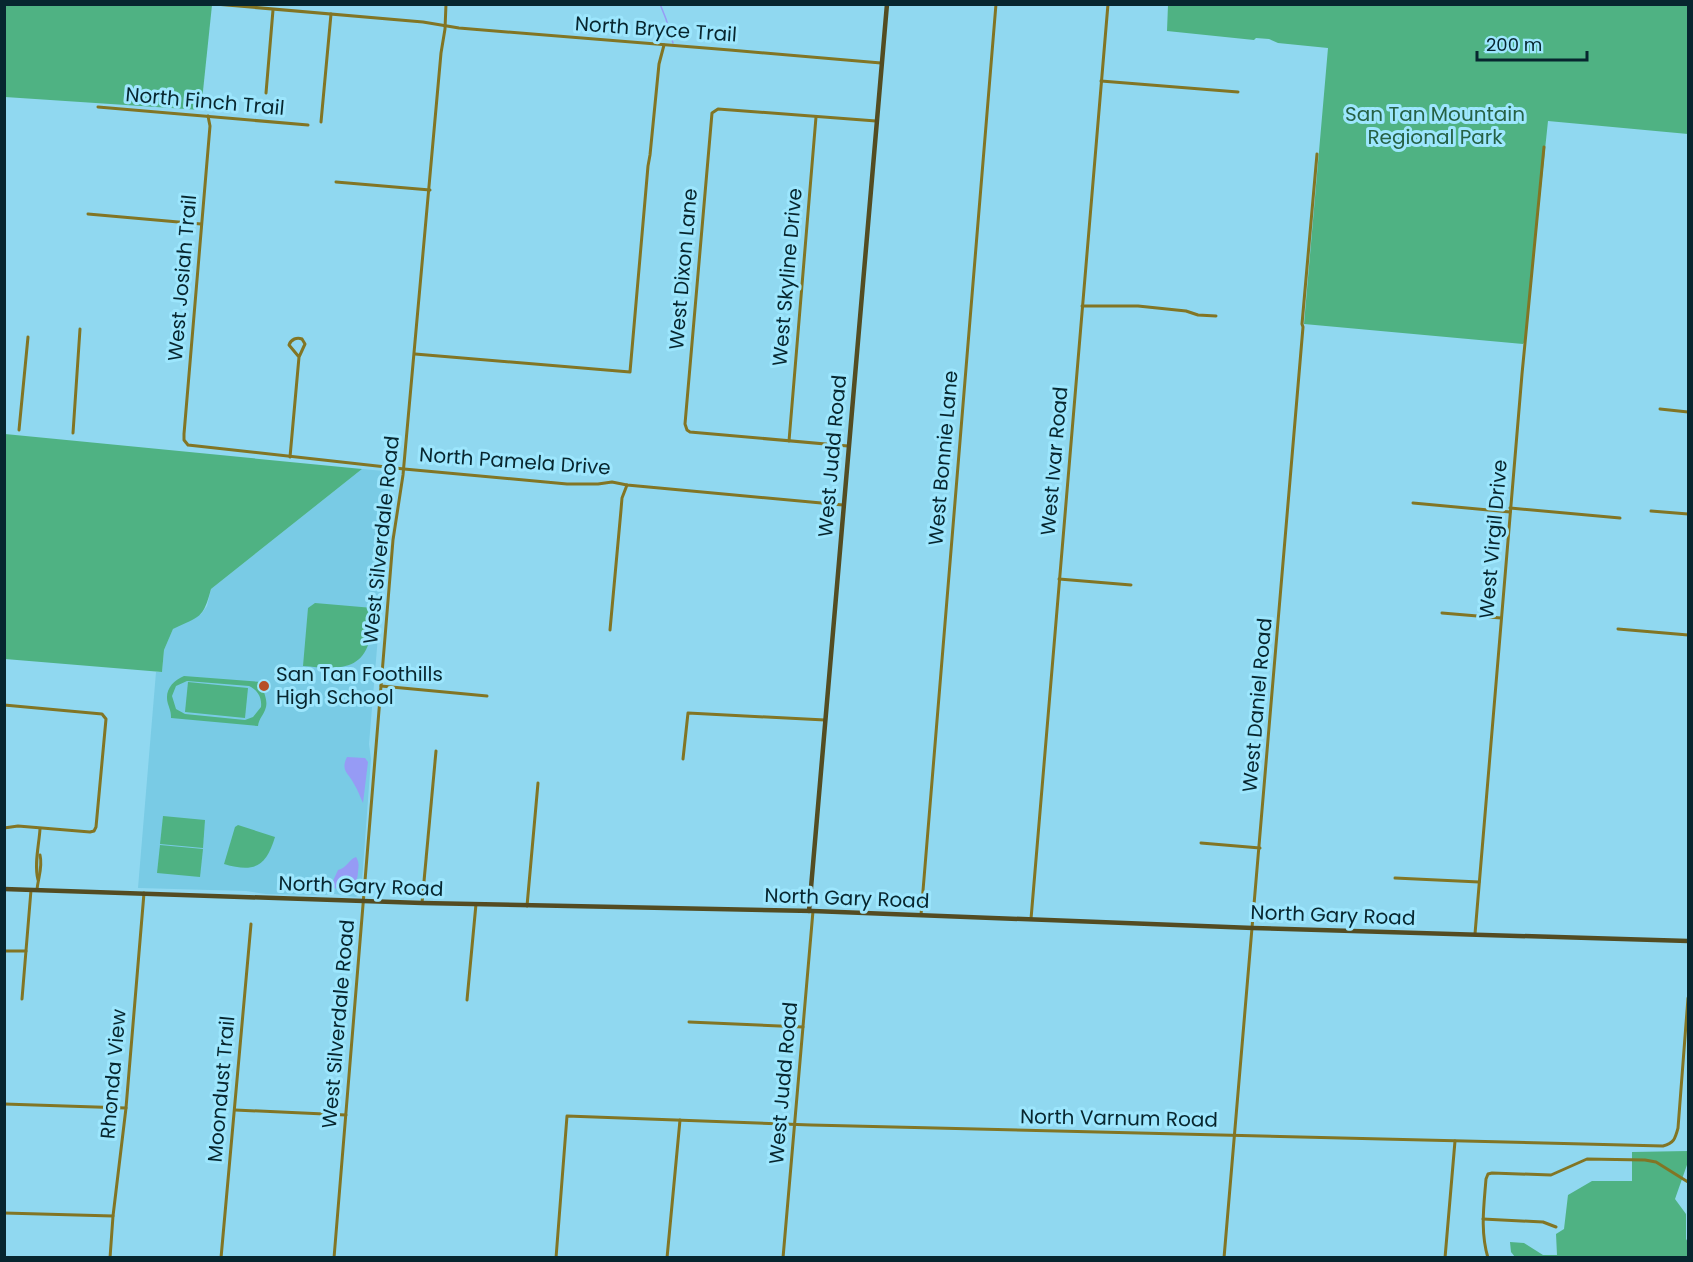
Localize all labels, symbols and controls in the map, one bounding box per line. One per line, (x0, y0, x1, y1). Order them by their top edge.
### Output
street label: North Bryce Trail (574, 9, 738, 49)
scale bar (1477, 24, 1586, 62)
text: 200 m (1486, 32, 1542, 57)
street label: North Finch Trail (124, 80, 286, 122)
park label: San Tan Mountain Regional Park (1345, 100, 1525, 151)
street label: West Dixon Lane (662, 187, 704, 351)
street label: West Skyline Drive (765, 187, 809, 367)
street label: West Josiah Trail (161, 194, 203, 362)
street label: West Bonnie Lane (921, 369, 965, 547)
street label: West Judd Road (811, 374, 853, 538)
street label: West Ivar Road (1034, 385, 1074, 537)
street label: West Silverdale Road (356, 434, 406, 646)
street label: North Pamela Drive (418, 440, 612, 482)
street label: West Virgil Drive (1472, 458, 1514, 620)
street label: West Daniel Road (1235, 617, 1279, 793)
place label: San Tan Foothills High School (276, 660, 443, 711)
marker: San Tan Foothills High School (257, 679, 271, 693)
street label: North Gary Road (278, 869, 444, 903)
street label: North Gary Road (764, 881, 930, 915)
street label: North Gary Road (1250, 898, 1416, 932)
street label: West Silverdale Road (315, 919, 361, 1129)
street label: West Judd Road (762, 1001, 804, 1165)
street label: Rhonda View (93, 1007, 133, 1140)
street label: Moondust Trail (201, 1015, 241, 1163)
street label: North Varnum Road (1020, 1102, 1218, 1134)

